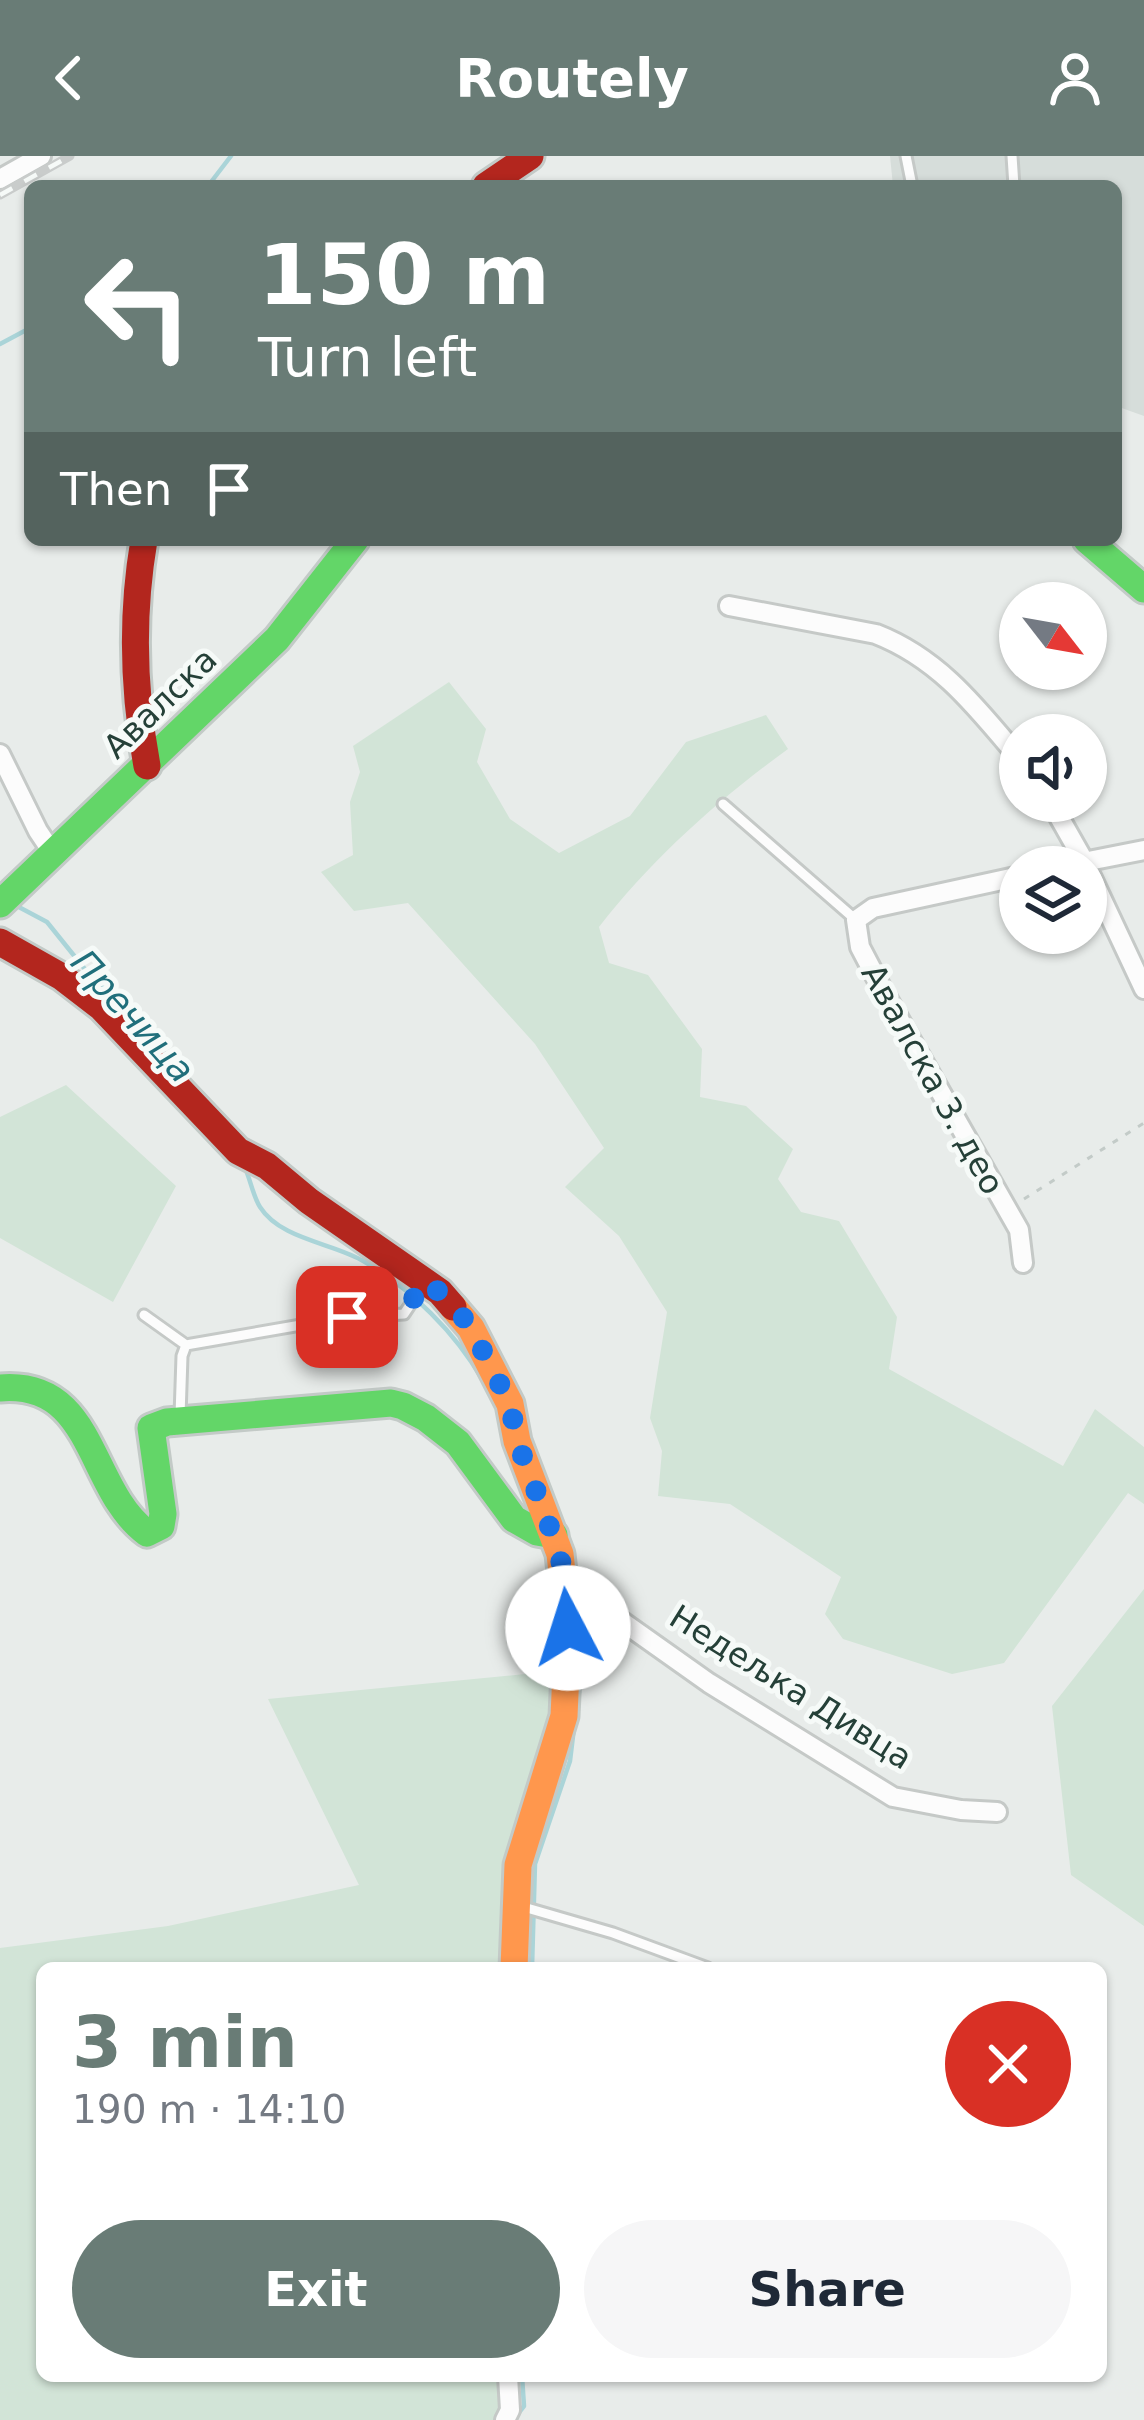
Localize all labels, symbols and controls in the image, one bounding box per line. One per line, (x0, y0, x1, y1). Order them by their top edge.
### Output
icon: back (36, 45, 102, 111)
icon: person (1042, 45, 1108, 111)
text: Routely (455, 47, 689, 110)
text: 150 m (258, 226, 550, 324)
icon: left (60, 228, 216, 384)
text: Turn left (258, 326, 477, 389)
icon: arrive (196, 456, 262, 522)
text: Then (60, 463, 172, 516)
north arrow (999, 582, 1107, 690)
map controls (999, 582, 1107, 954)
street label: Авалска (96, 640, 224, 766)
button: sound (999, 714, 1107, 822)
button: layers (999, 846, 1107, 954)
water label: Пречица (63, 942, 203, 1090)
street label: Авалска 3. део (854, 957, 1012, 1201)
pin (296, 1266, 398, 1368)
icon: arrive (314, 1284, 380, 1350)
position arrow (505, 1565, 631, 1691)
street label: Недељка Дивца (663, 1597, 919, 1777)
text: 3 min (72, 2000, 298, 2084)
button: close (945, 2001, 1071, 2127)
text: 190 m · 14:10 (72, 2087, 346, 2132)
button: Exit (72, 2220, 560, 2358)
button: Share (584, 2220, 1071, 2358)

